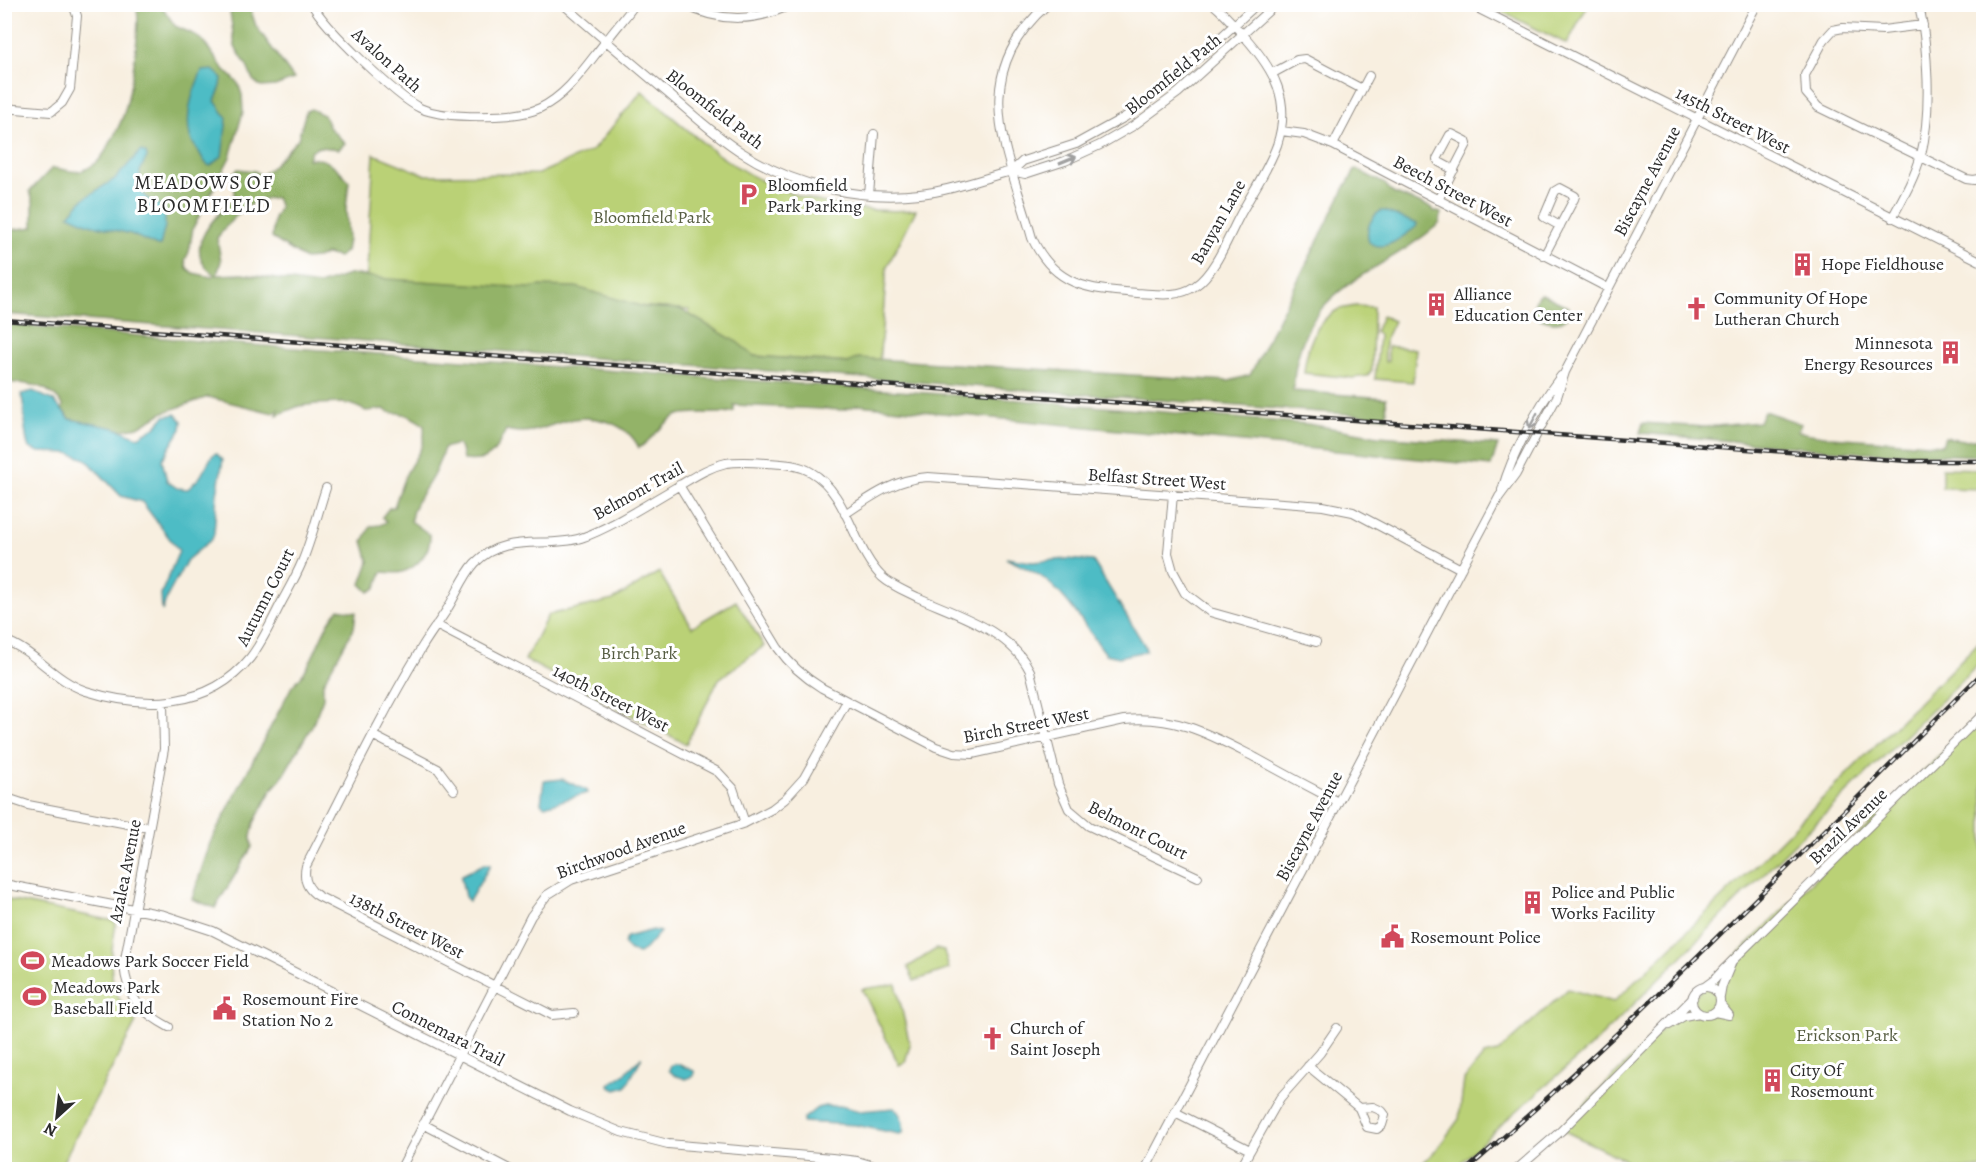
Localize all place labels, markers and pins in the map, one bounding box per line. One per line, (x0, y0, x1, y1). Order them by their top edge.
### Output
place label: Bloomfield Park Parking (767, 173, 862, 218)
parking icon: Bloomfield Park Parking (736, 182, 762, 208)
building icon: Hope Fieldhouse (1790, 251, 1816, 277)
place label: Hope Fieldhouse (1821, 252, 1944, 276)
place label: Alliance Education Center (1453, 282, 1583, 327)
place label: Community Of Hope Lutheran Church (1714, 286, 1868, 331)
building icon: Alliance Education Center (1423, 291, 1449, 317)
church icon: Community Of Hope Lutheran Church (1683, 295, 1709, 321)
place label: Minnesota Energy Resources (1804, 331, 1934, 376)
building icon: Minnesota Energy Resources (1938, 340, 1964, 366)
place label: Police and Public Works Facility (1550, 880, 1675, 925)
building icon: Police and Public Works Facility (1520, 889, 1546, 915)
public building icon: Rosemount Police (1379, 924, 1405, 950)
place label: Rosemount Police (1410, 925, 1541, 949)
sports icon: Meadows Park Soccer Field (20, 948, 46, 974)
place label: Meadows Park Soccer Field (51, 949, 249, 973)
place label: Meadows Park Baseball Field (53, 975, 160, 1020)
sports icon: Meadows Park Baseball Field (22, 984, 48, 1010)
place label: Rosemount Fire Station No 2 (242, 987, 358, 1032)
public building icon: Rosemount Fire Station No 2 (211, 996, 237, 1022)
place label: Church of Saint Joseph (1010, 1016, 1101, 1061)
church icon: Church of Saint Joseph (979, 1025, 1005, 1051)
place label: City Of Rosemount (1790, 1058, 1874, 1103)
building icon: City Of Rosemount (1759, 1067, 1785, 1093)

